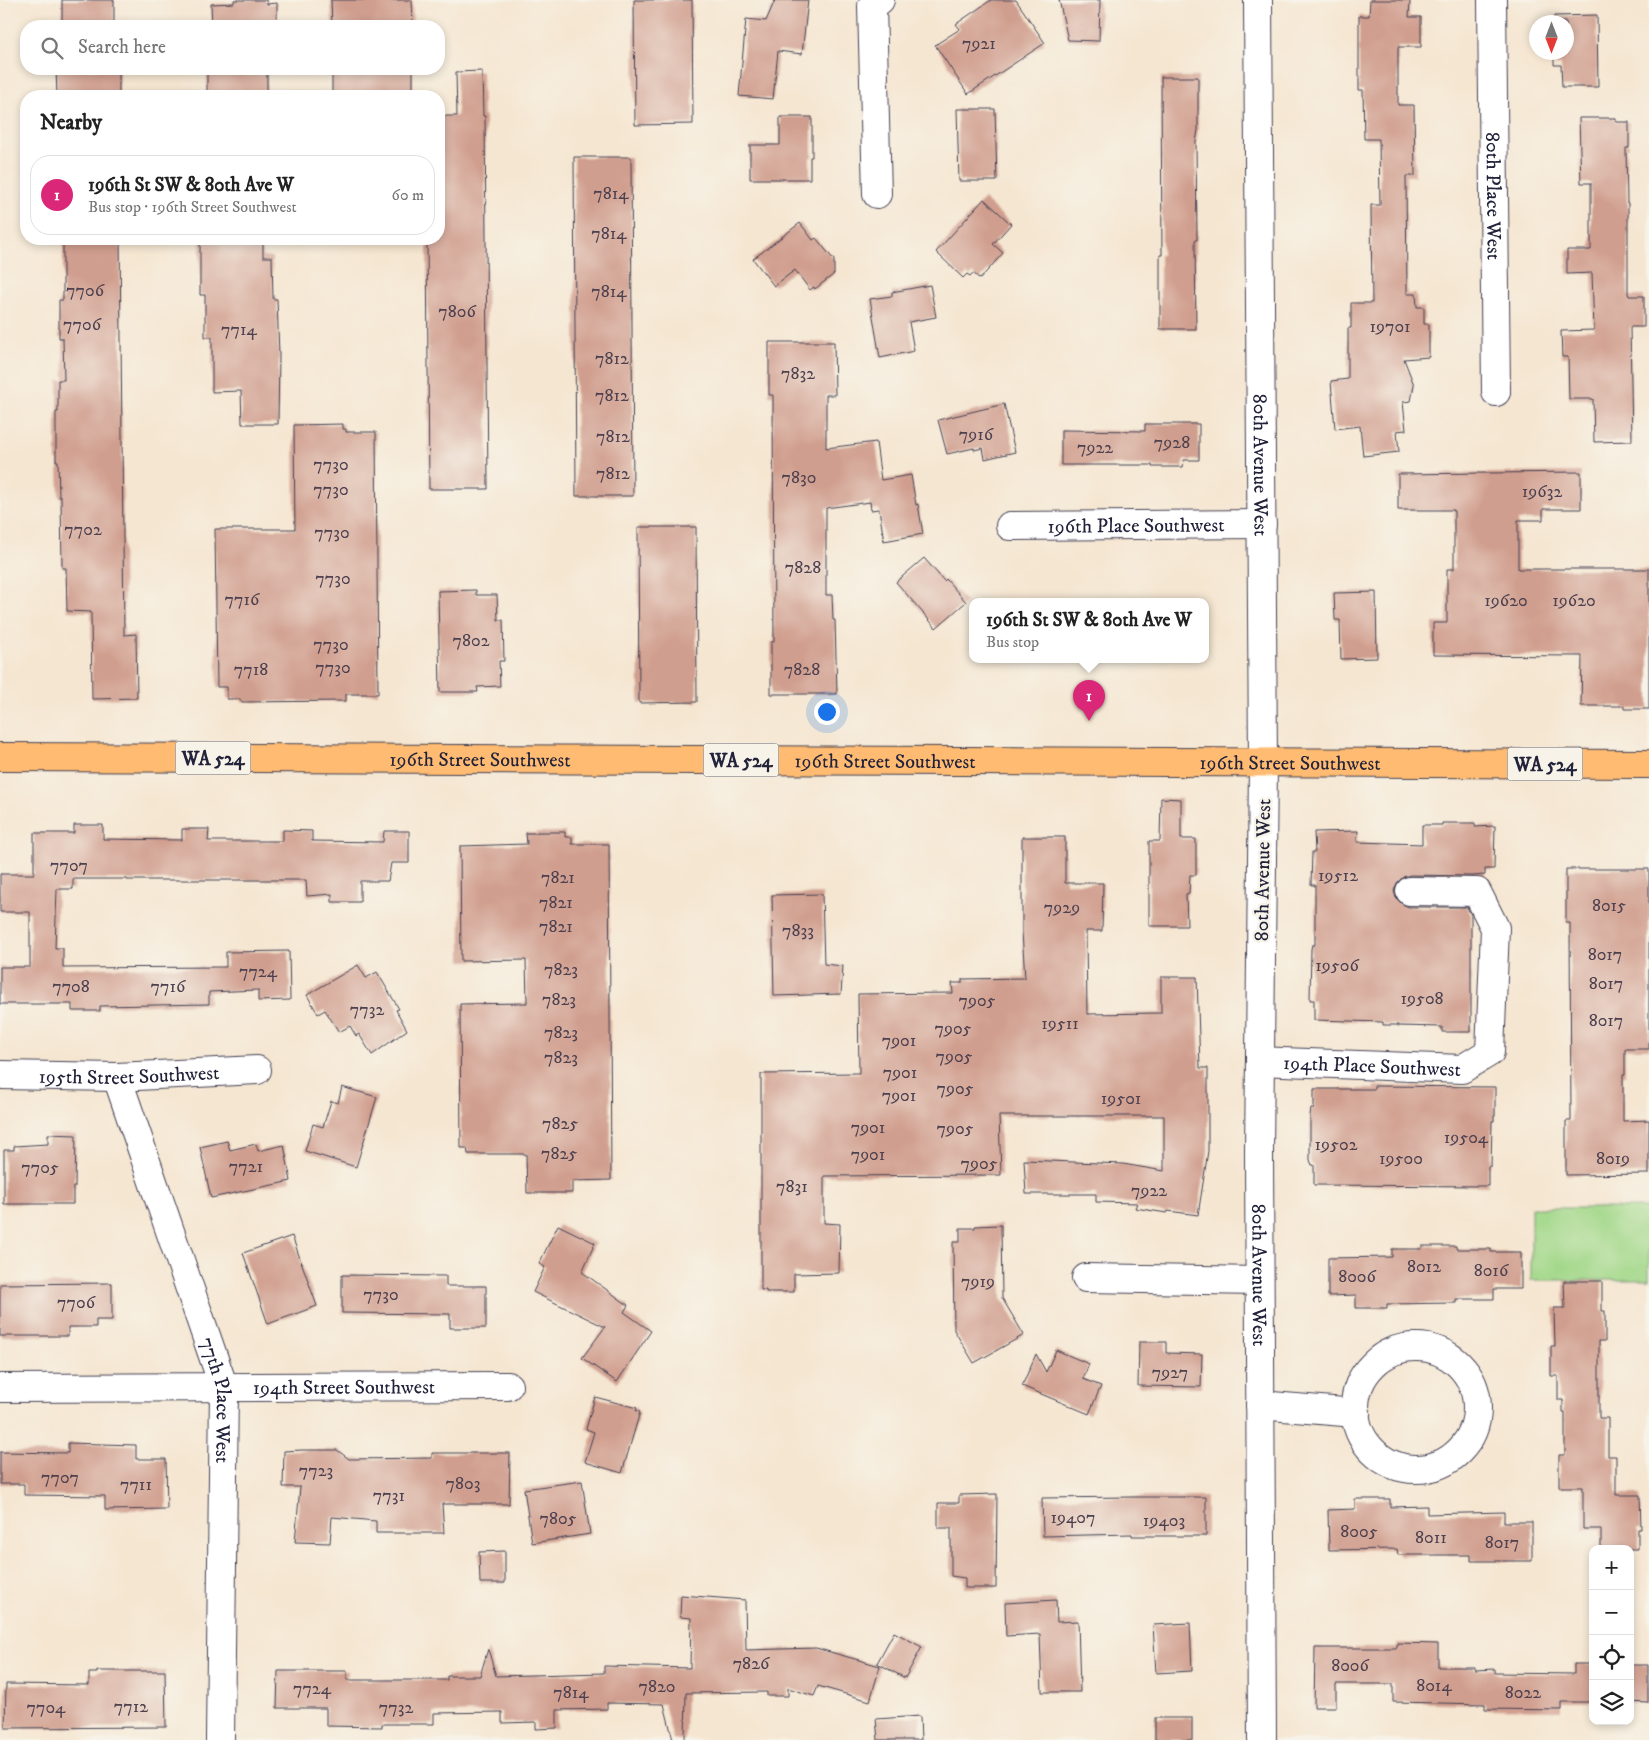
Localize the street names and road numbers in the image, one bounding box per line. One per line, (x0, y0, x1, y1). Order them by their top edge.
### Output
street label: 80th Place West (1479, 132, 1506, 260)
street label: 80th Avenue West (1247, 394, 1273, 536)
street label: 196th Place Southwest (1047, 513, 1225, 540)
road number: WA 524 (176, 741, 250, 774)
road number: WA 524 (704, 744, 778, 776)
street label: 196th Street Southwest (389, 748, 571, 773)
road number: WA 524 (1508, 748, 1582, 781)
street label: 196th Street Southwest (794, 749, 976, 775)
street label: 196th Street Southwest (1199, 751, 1381, 777)
street label: 80th Avenue West (1250, 798, 1277, 942)
street label: 194th Place Southwest (1282, 1051, 1461, 1083)
street label: 195th Street Southwest (38, 1061, 220, 1091)
street label: 80th Avenue West (1245, 1204, 1271, 1346)
street label: 77th Place West (194, 1334, 235, 1463)
street label: 194th Street Southwest (253, 1375, 435, 1401)

